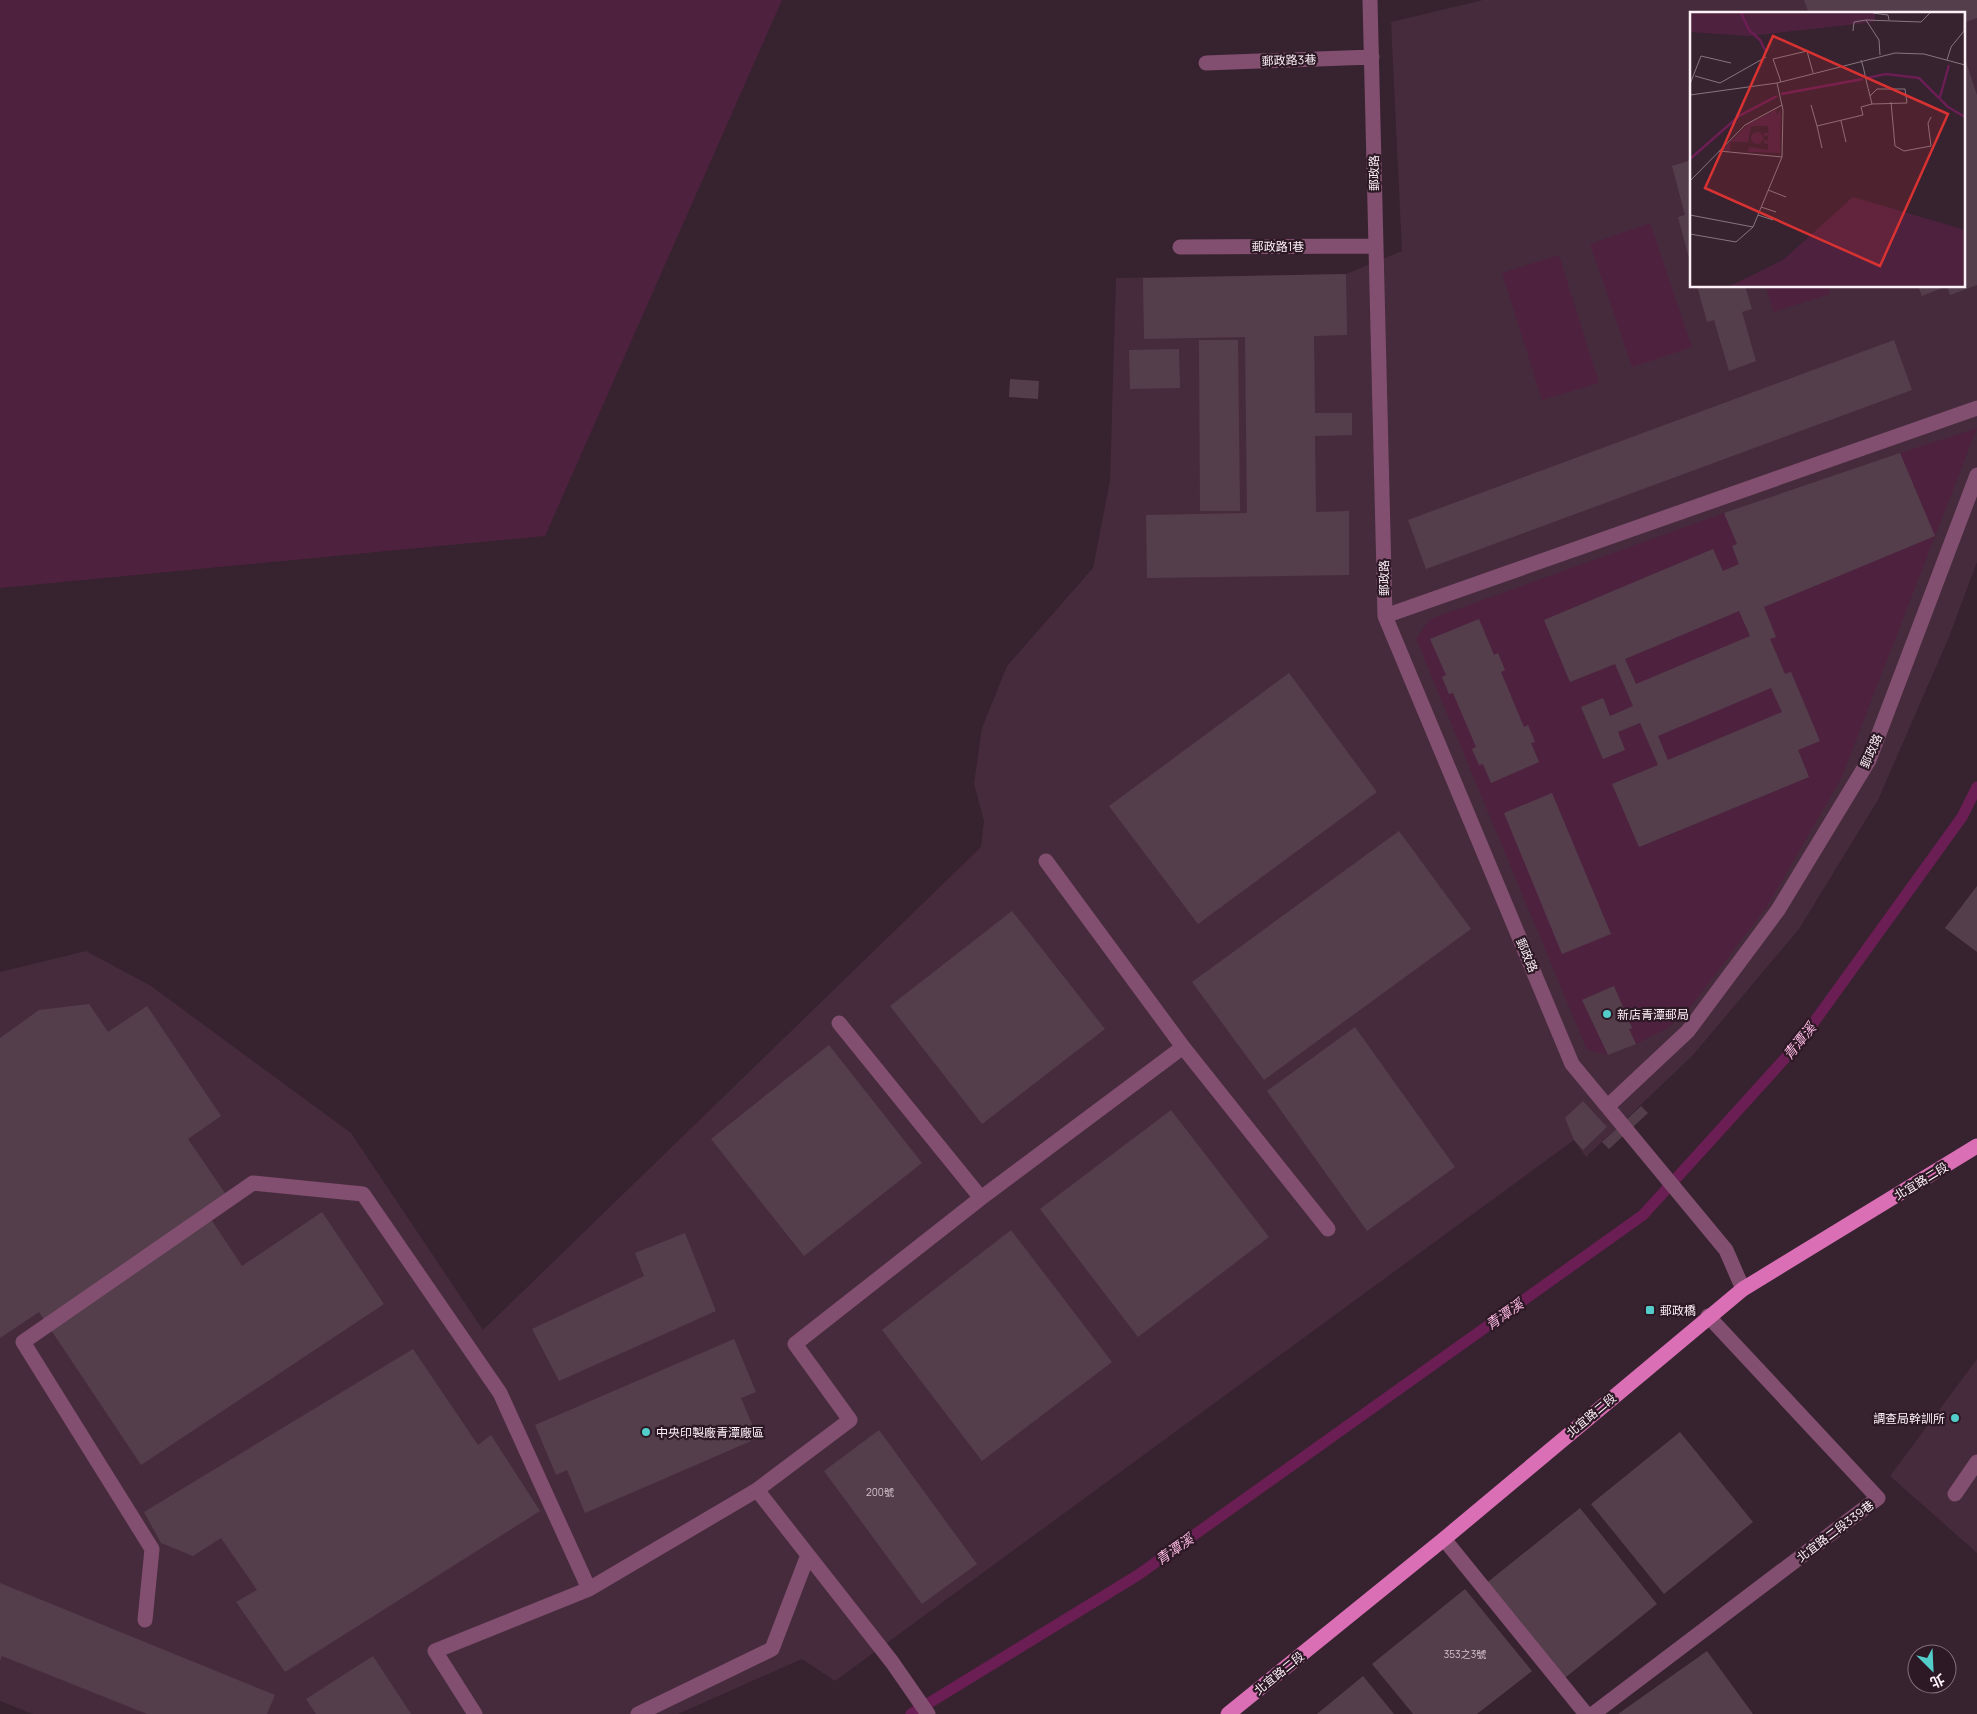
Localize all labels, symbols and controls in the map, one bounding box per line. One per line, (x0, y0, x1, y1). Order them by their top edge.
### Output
inset map (1690, 12, 1964, 288)
street label: 郵政路3巷 (1261, 51, 1317, 69)
street label: 郵政路 (1365, 155, 1383, 191)
street label: 郵政路1巷 (1252, 238, 1304, 255)
street label: 郵政路 (1375, 560, 1393, 596)
street label: 郵政路 (1856, 731, 1886, 771)
street label: 郵政路 (1512, 935, 1542, 975)
place label: 新店青潭郵局 (1617, 1006, 1689, 1023)
marker: 新店青潭郵局 (1601, 1008, 1613, 1020)
water label: 青潭溪 (1778, 1017, 1821, 1063)
street label: 北宜路二段 (1891, 1158, 1951, 1204)
water label: 青潭溪 (1481, 1293, 1528, 1334)
place label: 郵政橋 (1660, 1302, 1696, 1319)
marker: 郵政橋 (1644, 1304, 1656, 1316)
street label: 北宜路二段 (1563, 1389, 1619, 1441)
place label: 調查局幹訓所 (1873, 1410, 1945, 1427)
marker: 調查局幹訓所 (1949, 1412, 1961, 1424)
place label: 中央印製廠青潭廠區 (656, 1424, 764, 1441)
marker: 中央印製廠青潭廠區 (640, 1426, 652, 1438)
house number: 200號 (866, 1485, 894, 1499)
street label: 北宜路二段339巷 (1793, 1496, 1877, 1566)
water label: 青潭溪 (1151, 1528, 1198, 1569)
north arrow (1907, 1644, 1957, 1694)
house number: 353之3號 (1444, 1647, 1486, 1661)
street label: 北宜路二段 (1250, 1648, 1308, 1698)
text: 北 (1927, 1670, 1948, 1693)

